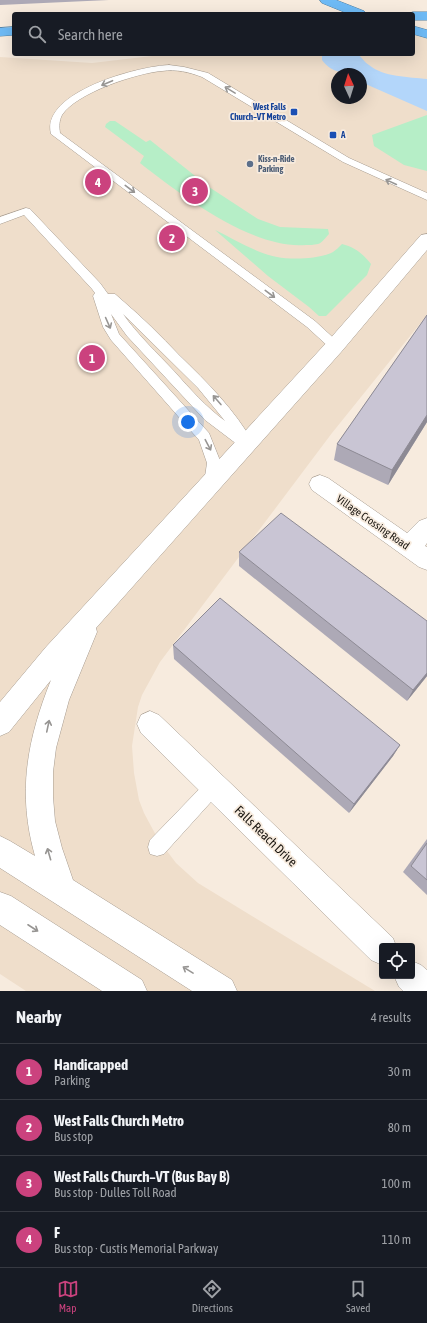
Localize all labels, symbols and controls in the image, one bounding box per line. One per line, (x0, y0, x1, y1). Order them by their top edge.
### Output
search box (12, 12, 415, 56)
icon: search (26, 23, 48, 45)
text: Search here (58, 26, 123, 43)
north arrow (331, 68, 367, 104)
one-way arrow (101, 80, 113, 87)
one-way arrow (225, 86, 236, 94)
place label: West Falls Church–VT Metro (230, 102, 287, 122)
marker: West Falls Church–VT Metro (289, 107, 299, 117)
marker: A (328, 130, 338, 140)
place label: A (340, 130, 346, 140)
place label: Kiss-n-Ride Parking (258, 154, 295, 174)
marker: Kiss-n-Ride Parking (245, 159, 255, 169)
pin: 4 (85, 167, 111, 197)
pin: 3 (182, 176, 208, 206)
one-way arrow (386, 178, 398, 185)
one-way arrow (124, 185, 135, 193)
pin: 2 (159, 223, 185, 253)
one-way arrow (264, 289, 275, 298)
one-way arrow (105, 317, 112, 329)
pin: 1 (79, 343, 105, 373)
one-way arrow (212, 395, 221, 406)
your location (178, 412, 198, 432)
one-way arrow (205, 439, 212, 451)
street label: Village Crossing Road (334, 492, 412, 552)
one-way arrow (45, 720, 53, 733)
street label: Falls Reach Drive (232, 803, 300, 870)
one-way arrow (45, 848, 52, 861)
one-way arrow (27, 924, 38, 932)
map controls (379, 943, 415, 979)
button: locate (379, 943, 415, 979)
one-way arrow (183, 966, 194, 974)
text: Nearby (16, 1007, 62, 1027)
text: 4 results (371, 1010, 411, 1025)
text: Handicapped (54, 1056, 128, 1073)
text: 1 (26, 1064, 32, 1079)
text: 30 m (388, 1064, 411, 1079)
text: Parking (54, 1073, 90, 1088)
text: West Falls Church Metro (54, 1112, 184, 1129)
text: 2 (26, 1120, 32, 1135)
text: 80 m (388, 1120, 411, 1135)
text: Bus stop (54, 1129, 93, 1144)
text: West Falls Church–VT (Bus Bay B) (54, 1168, 230, 1185)
text: 3 (26, 1176, 32, 1191)
text: 100 m (382, 1176, 411, 1191)
text: Bus stop · Dulles Toll Road (54, 1185, 177, 1200)
text: F (54, 1224, 60, 1241)
text: 4 (26, 1232, 32, 1247)
text: 110 m (382, 1232, 411, 1247)
text: Bus stop · Custis Memorial Parkway (54, 1241, 218, 1256)
tab: Map (57, 1278, 79, 1314)
tab: Directions (192, 1278, 233, 1314)
tab: Saved (346, 1278, 370, 1314)

